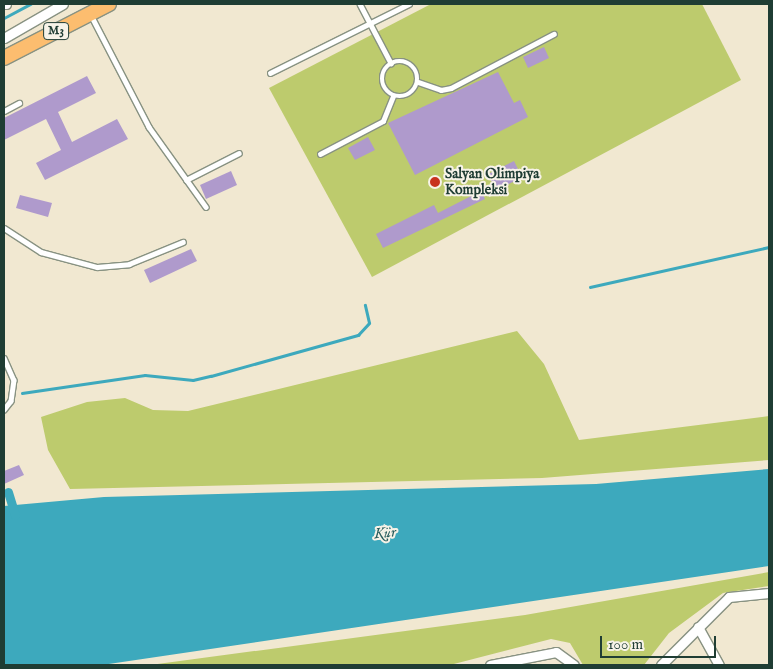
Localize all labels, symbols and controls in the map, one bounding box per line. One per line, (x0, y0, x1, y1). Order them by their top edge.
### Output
road number: M3 (42, 22, 70, 40)
place label: Salyan Olimpiya Kompleksi (445, 166, 539, 198)
marker: Salyan Olimpiya Kompleksi (429, 176, 441, 188)
water label: Kür (373, 523, 397, 543)
scale bar (603, 626, 719, 658)
text: 100 m (608, 635, 643, 654)

